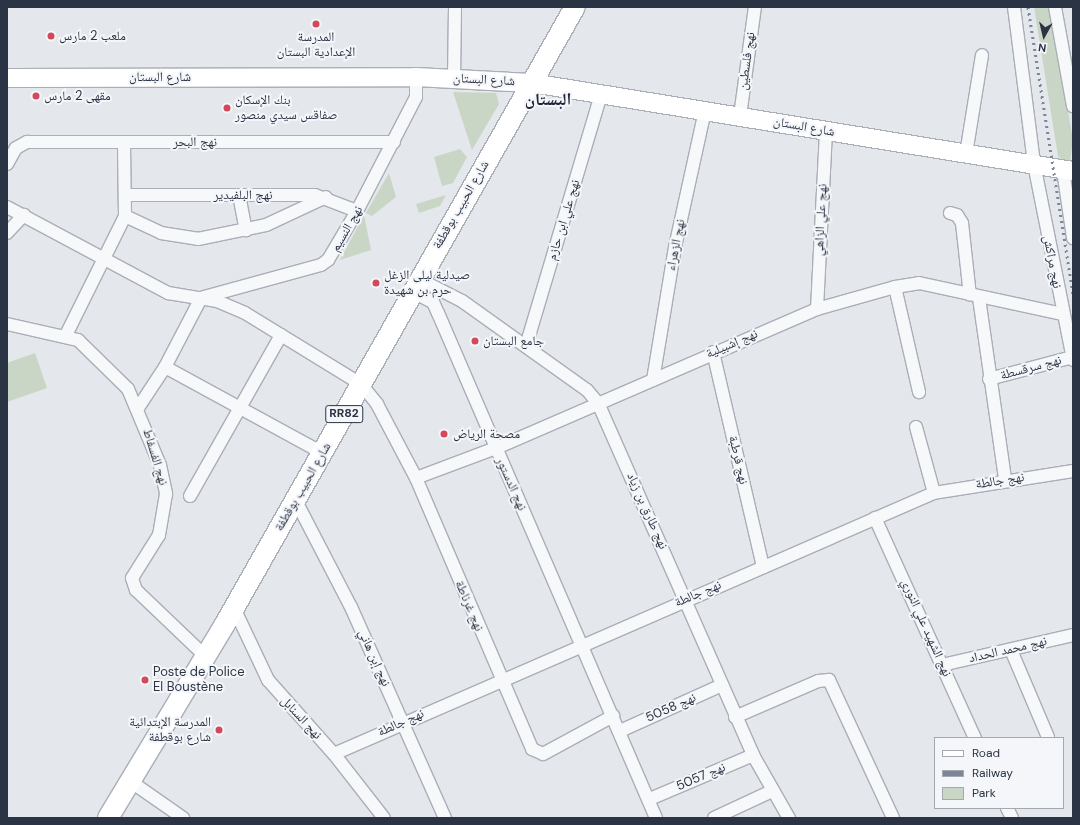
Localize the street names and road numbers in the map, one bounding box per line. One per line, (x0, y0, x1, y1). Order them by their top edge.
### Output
street label: نهج فلسطين (735, 31, 759, 91)
street label: شارع البستان (129, 69, 191, 85)
street label: شارع البستان (453, 71, 515, 89)
street label: شارع البستان (772, 114, 836, 140)
street label: نهج البحر (173, 134, 217, 150)
street label: شارع الحبيب بوقطفة (429, 158, 493, 252)
street label: نهج علي ابن حازم (544, 178, 584, 262)
street label: نهج علي الزاهي (811, 183, 831, 257)
street label: نهج البلفيدير (213, 187, 273, 203)
street label: نهج النسيم (328, 203, 366, 255)
street label: نهج الزهراء (663, 218, 689, 272)
street label: نهج مراكش (1039, 234, 1065, 290)
street label: نهج إشبيلية (704, 326, 760, 362)
street label: نهج سرقسطة (999, 352, 1063, 384)
road number: RR82 (325, 404, 363, 424)
street label: نهج الفسفاط (139, 427, 171, 487)
street label: نهج قرطبة (725, 434, 751, 486)
street label: شارع الحبيب بوقطفة (271, 440, 335, 534)
street label: نهج الدستور (492, 455, 530, 513)
street label: نهج جالطة (975, 469, 1025, 493)
street label: نهج طارق بن زياد (623, 470, 671, 552)
street label: نهج جالطة (672, 577, 724, 611)
street label: نهج الشهيد علي النوري (897, 577, 955, 679)
street label: نهج غرناطة (451, 578, 487, 634)
street label: نهج إبن هاني (355, 627, 393, 689)
street label: نهج محمد الحداد (968, 633, 1048, 667)
street label: نهج 5058 (643, 690, 699, 726)
street label: نهج السنابل (277, 693, 325, 743)
street label: نهج جالطة (375, 706, 427, 740)
street label: نهج 5057 (674, 760, 728, 794)

